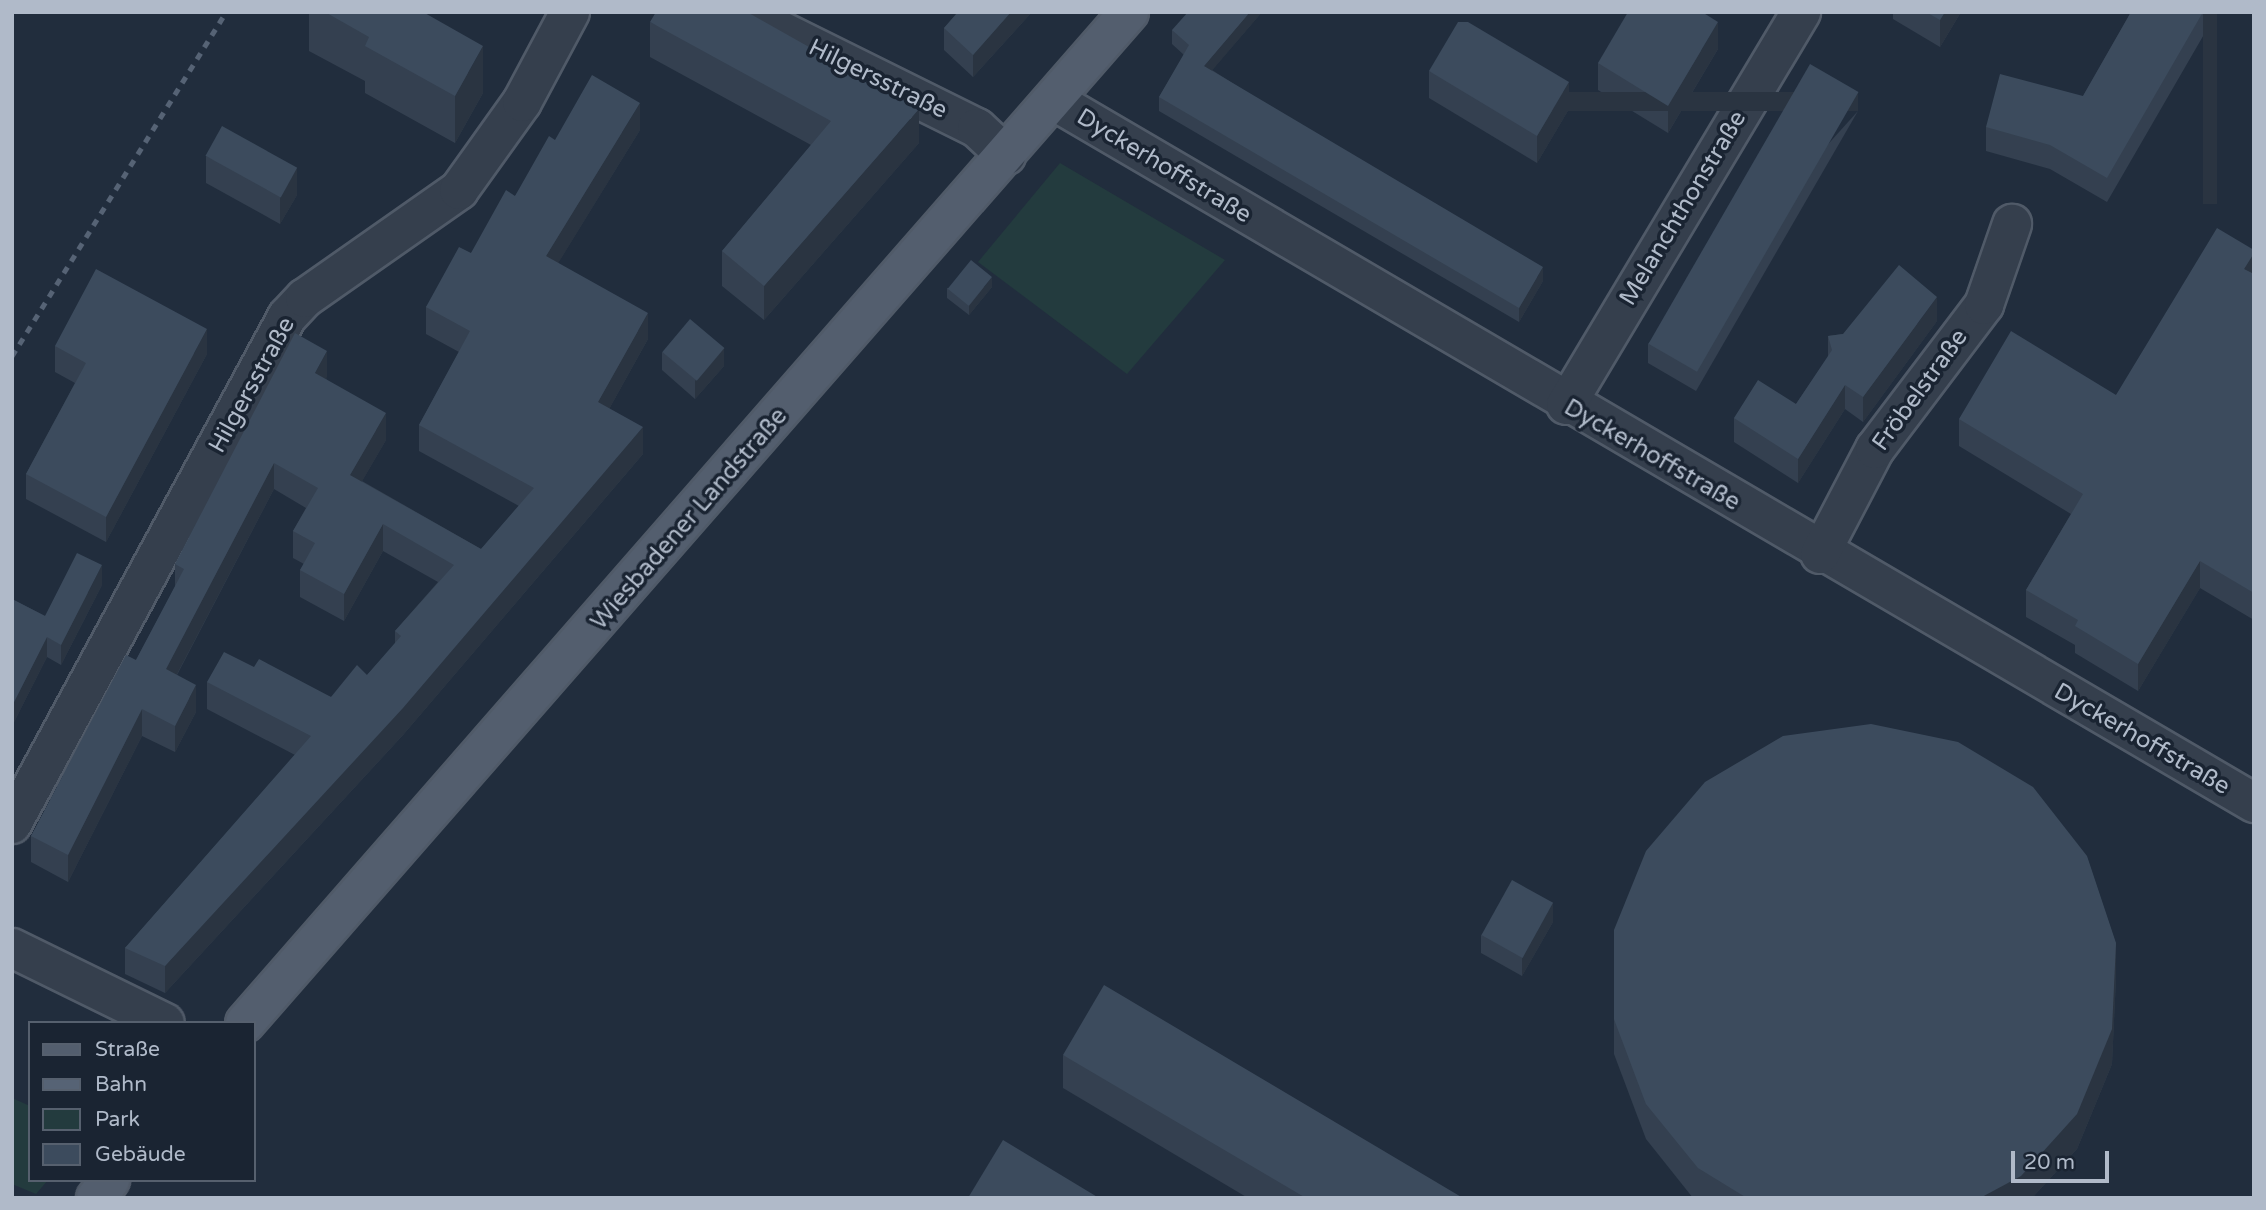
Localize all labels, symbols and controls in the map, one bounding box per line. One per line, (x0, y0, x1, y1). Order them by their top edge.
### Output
street label: Hilgersstraße (804, 33, 952, 125)
street label: Dyckerhoffstraße (1072, 103, 1256, 229)
street label: Melanchthonstraße (1613, 105, 1753, 311)
street label: Hilgersstraße (203, 312, 301, 458)
street label: Fröbelstraße (1866, 323, 1974, 457)
street label: Dyckerhoffstraße (1559, 393, 1745, 517)
street label: Wiesbadener Landstraße (585, 402, 793, 636)
street label: Dyckerhoffstraße (2049, 677, 2235, 801)
legend (28, 1021, 256, 1182)
text: Straße (95, 1037, 160, 1062)
text: Bahn (95, 1072, 147, 1097)
text: Park (95, 1107, 140, 1132)
scale bar (2014, 1136, 2112, 1180)
text: Gebäude (95, 1142, 186, 1167)
text: 20 m (2024, 1150, 2075, 1175)

